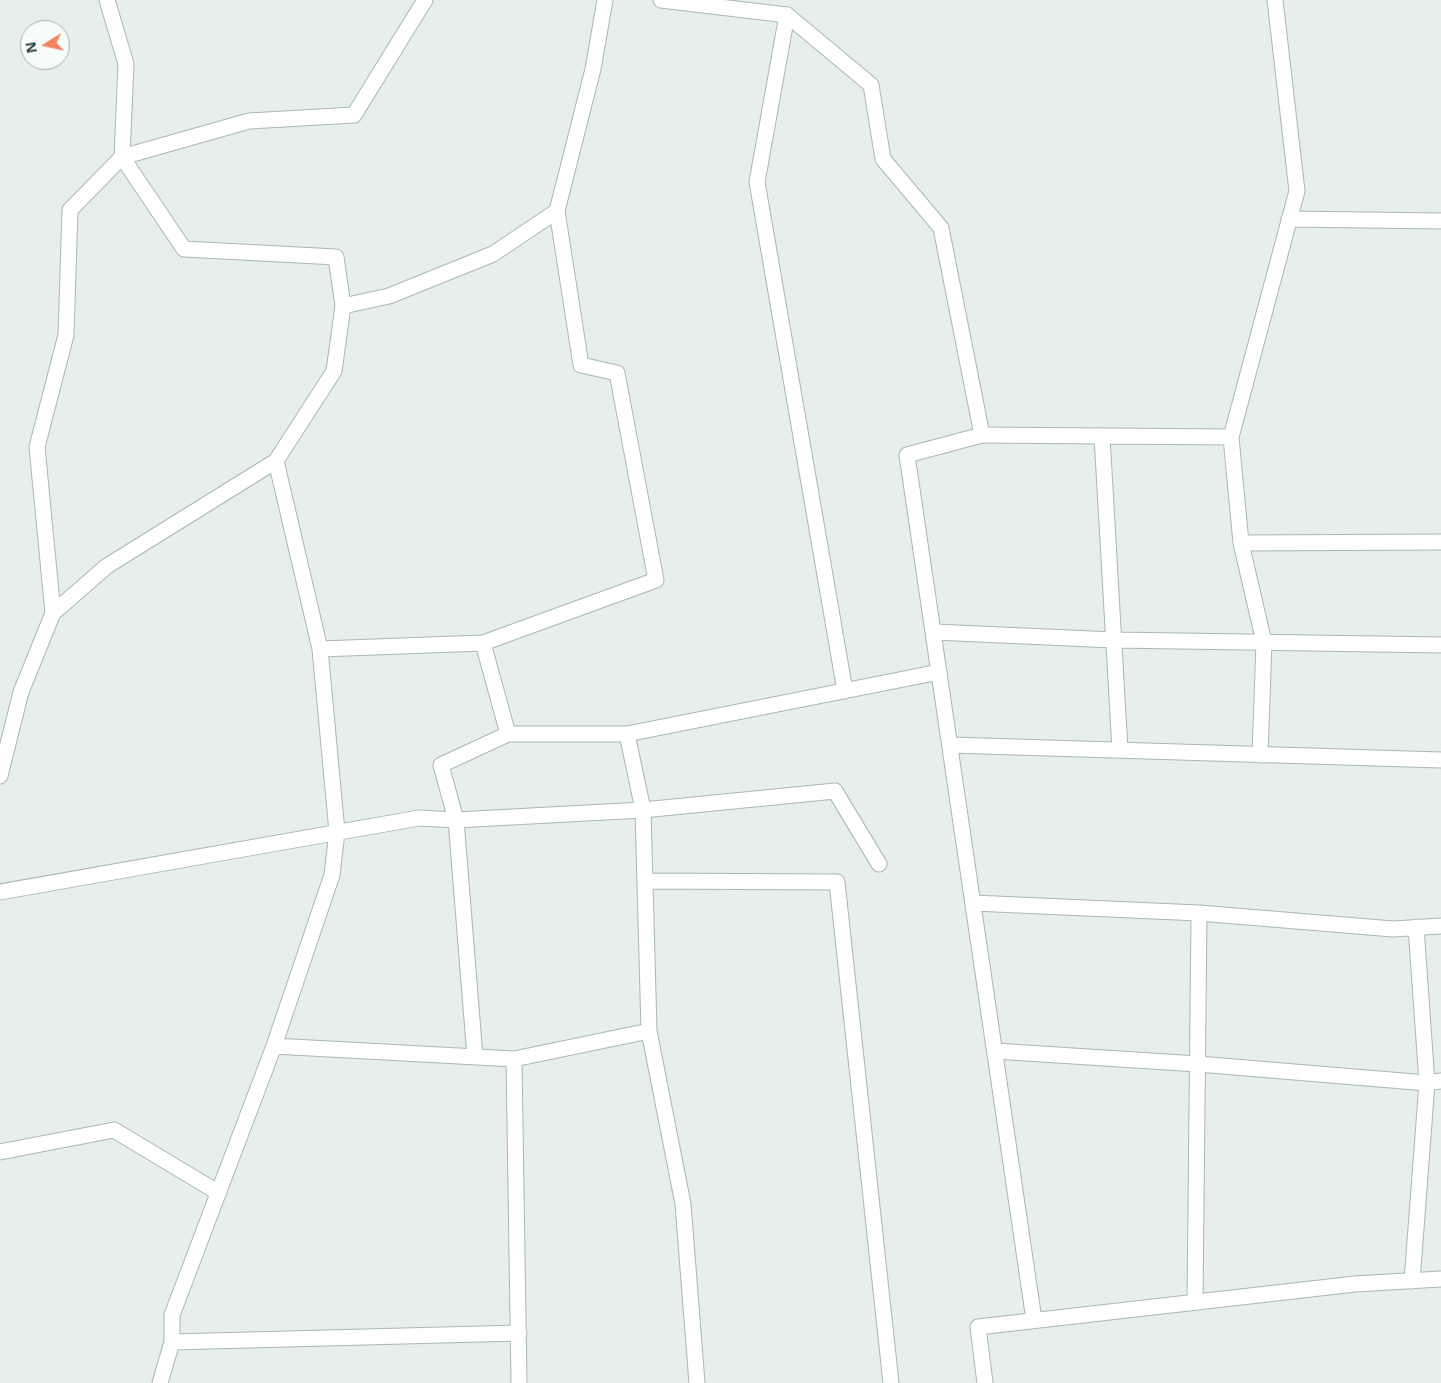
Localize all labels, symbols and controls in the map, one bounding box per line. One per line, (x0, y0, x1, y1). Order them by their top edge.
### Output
north arrow (20, 20, 70, 70)
text: N (20, 40, 41, 55)

